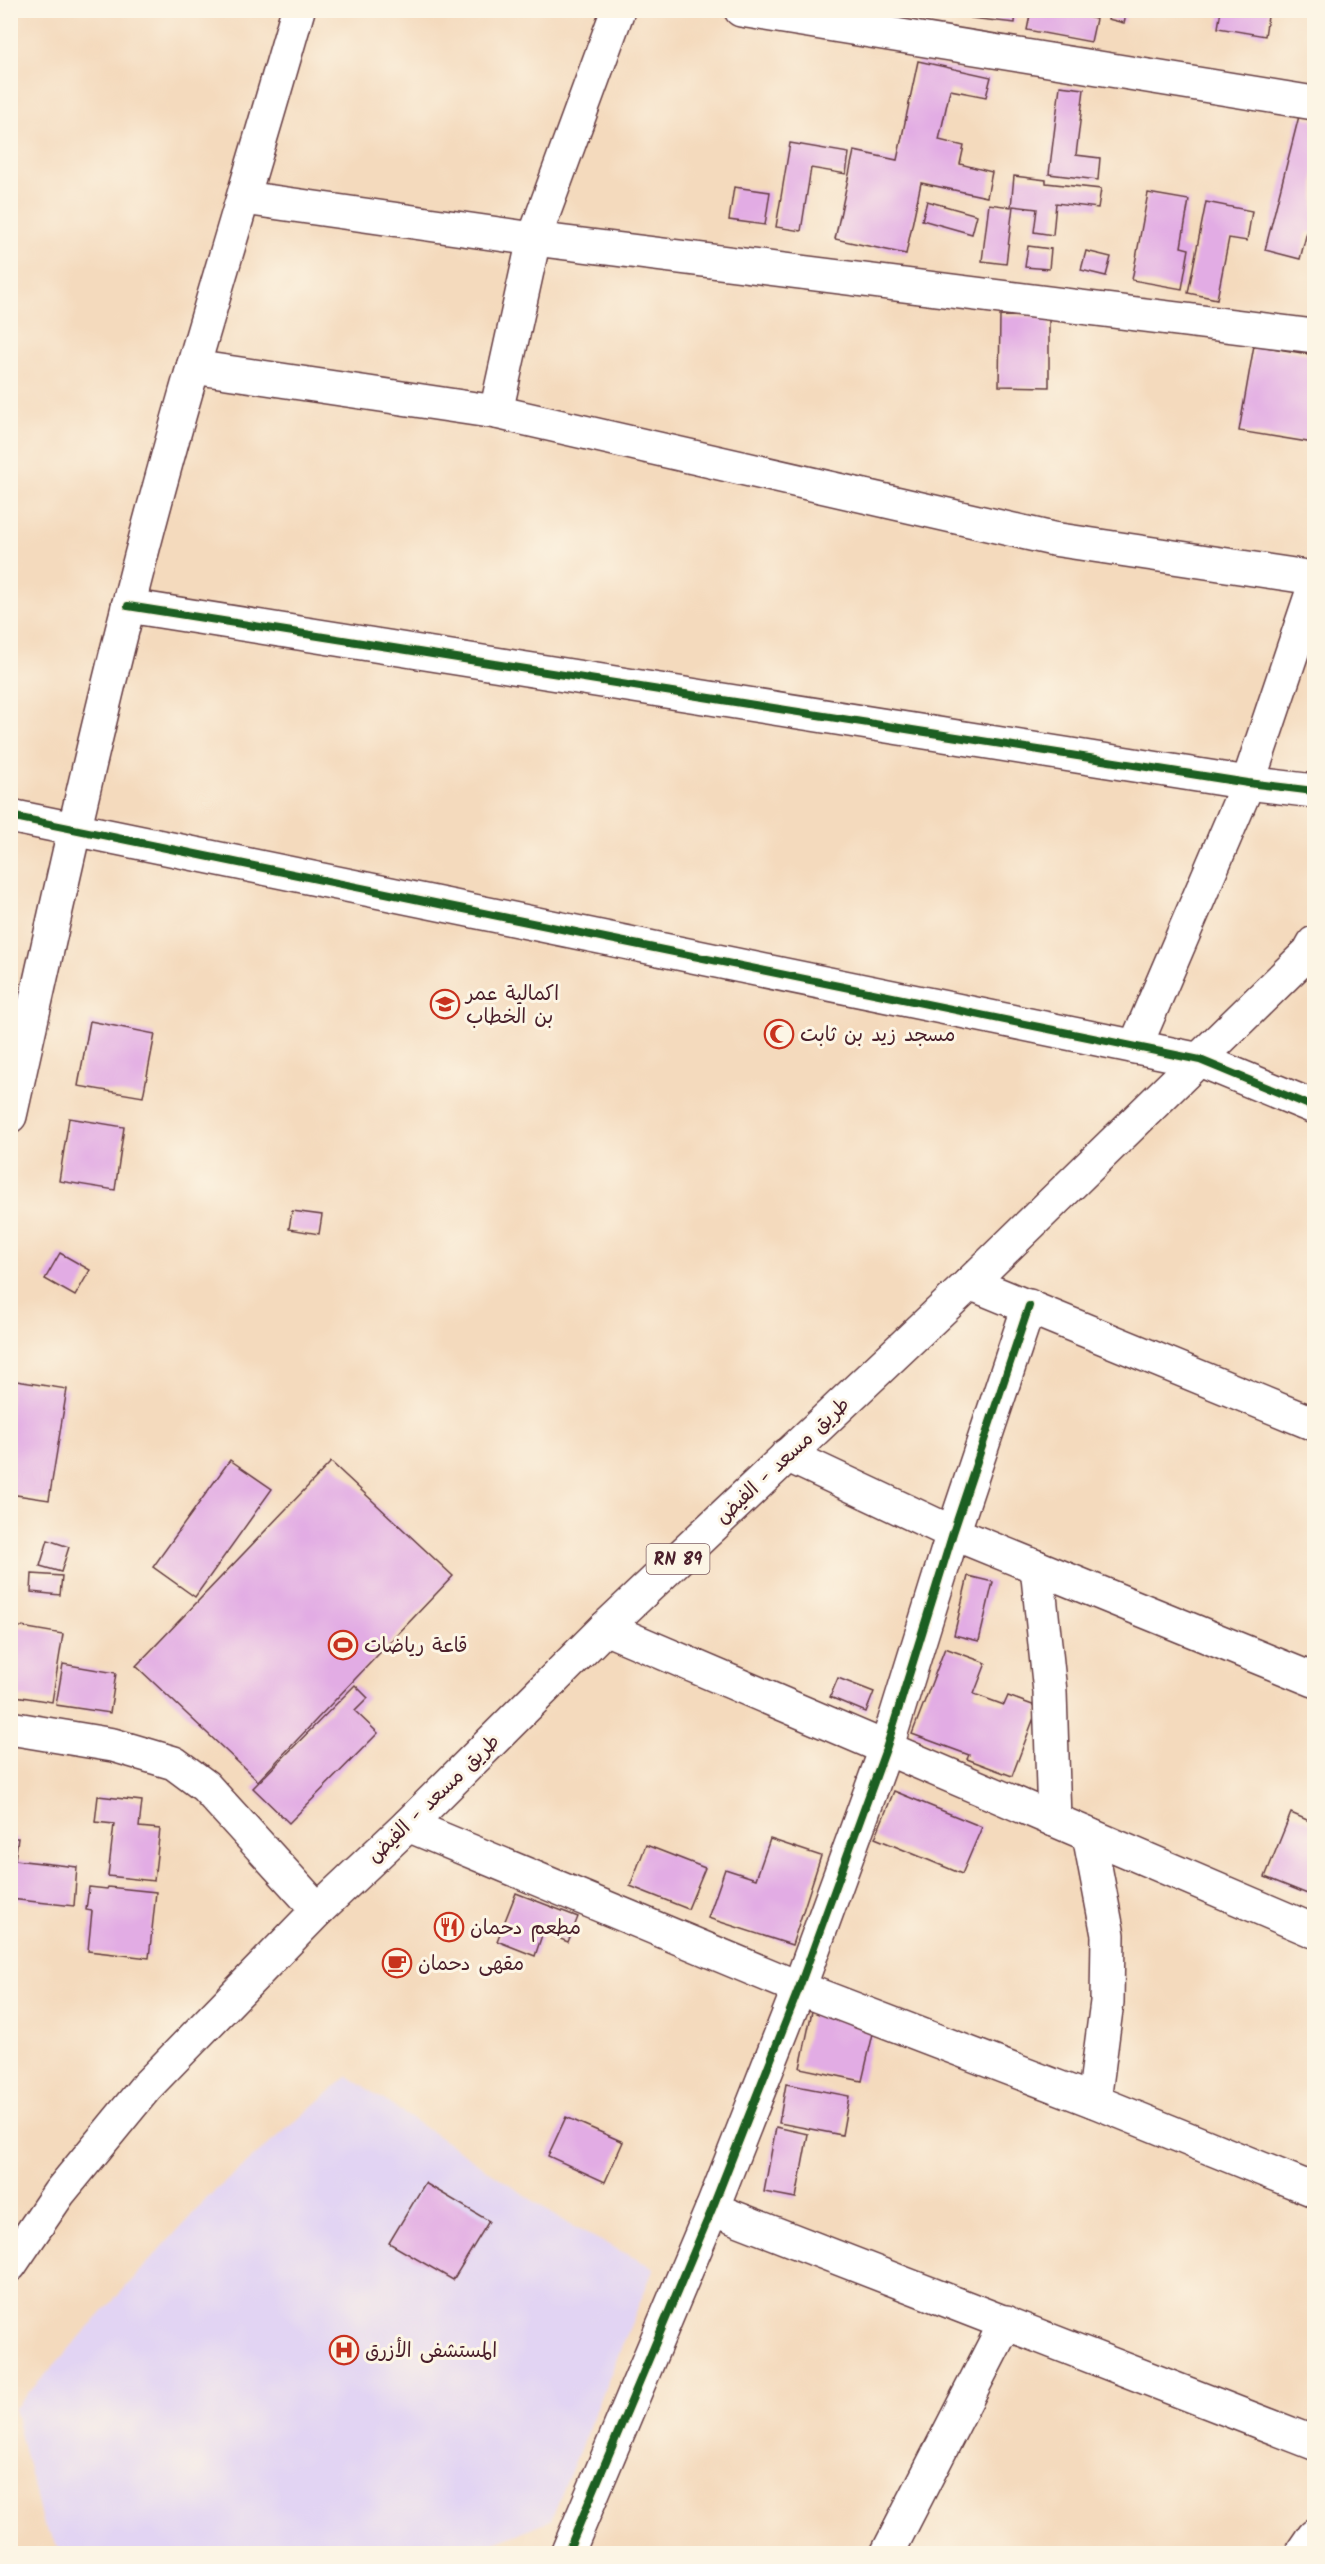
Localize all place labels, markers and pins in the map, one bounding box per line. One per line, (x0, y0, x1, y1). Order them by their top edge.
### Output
place label: اكمالية عمر بن الخطاب (464, 979, 559, 1034)
school or university icon: اكمالية عمر بن الخطاب (429, 988, 461, 1020)
mosque icon: مسجد زيد بن ثابت (763, 1018, 795, 1050)
place label: مسجد زيد بن ثابت (800, 1020, 955, 1052)
sports icon: قاعة رياضات (327, 1629, 359, 1661)
place label: قاعة رياضات (364, 1631, 467, 1663)
restaurant icon: مطعم دحمان (433, 1911, 465, 1943)
place label: مطعم دحمان (470, 1913, 581, 1945)
cafe icon: مقهى دحمان (381, 1947, 413, 1979)
place label: مقهى دحمان (418, 1949, 524, 1981)
hospital icon: المستشفى الأزرق (328, 2334, 360, 2366)
place label: المستشفى الأزرق (365, 2336, 497, 2368)

